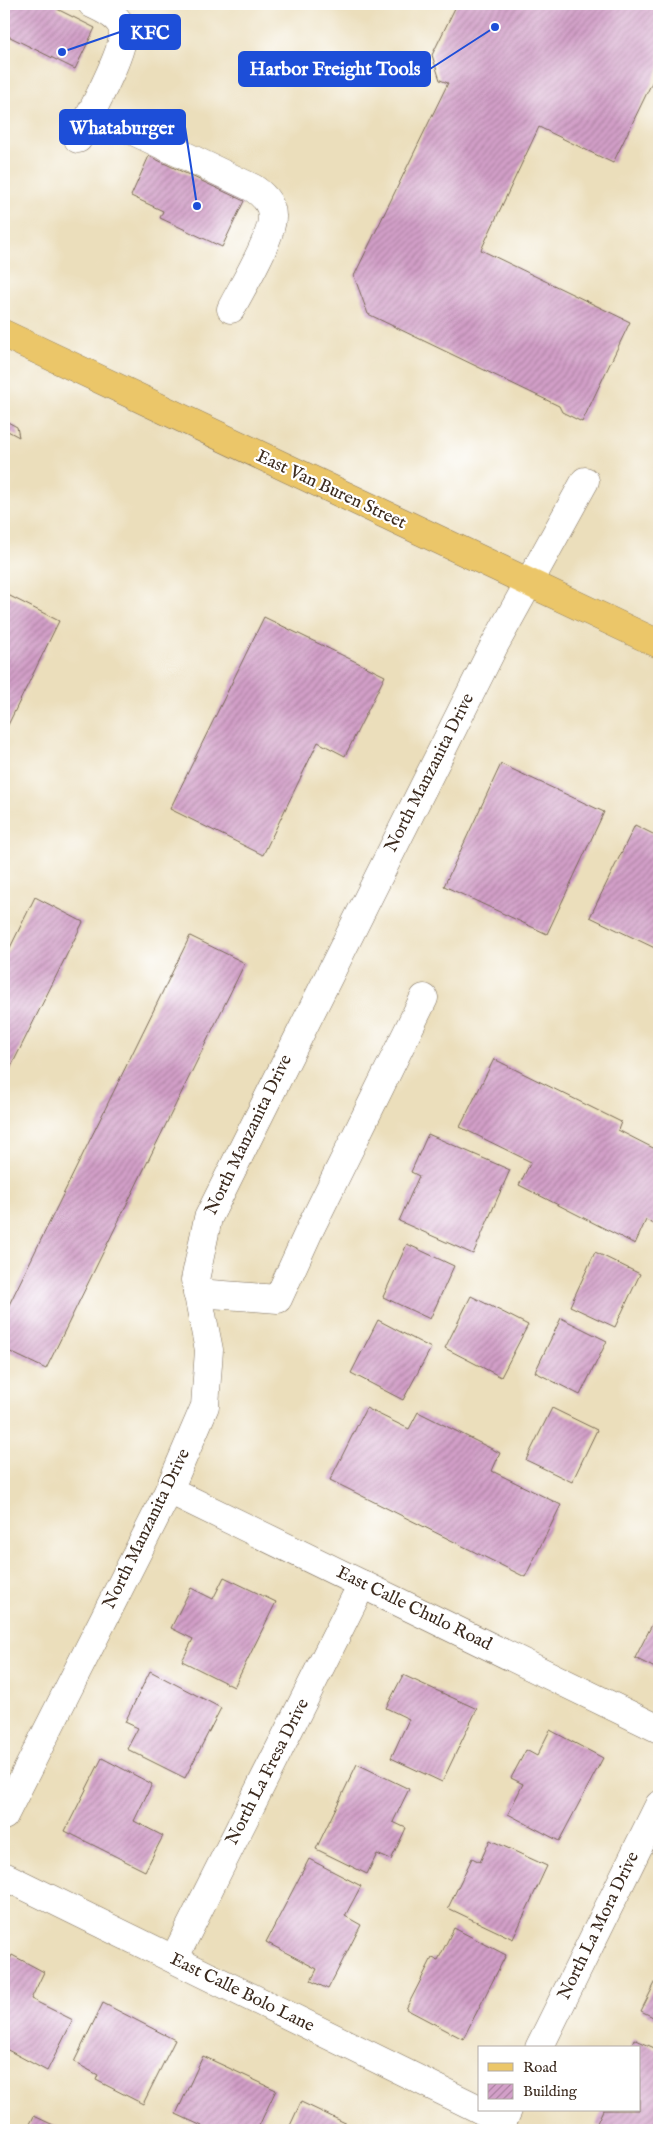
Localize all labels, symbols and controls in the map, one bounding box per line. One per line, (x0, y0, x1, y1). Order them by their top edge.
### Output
callout: KFC (120, 15, 180, 49)
text: KFC (130, 22, 170, 46)
callout: Harbor Freight Tools (239, 52, 430, 86)
text: Harbor Freight Tools (249, 58, 421, 82)
callout: Whataburger (60, 110, 185, 144)
text: Whataburger (69, 117, 175, 141)
street label: East Van Buren Street (252, 445, 410, 535)
street label: North Manzanita Drive (380, 690, 480, 856)
street label: North Manzanita Drive (200, 1051, 298, 1219)
street label: North Manzanita Drive (98, 1445, 196, 1613)
street label: East Calle Chulo Road (333, 1561, 496, 1657)
street label: North La Fresa Drive (221, 1695, 315, 1849)
street label: North La Mora Drive (553, 1848, 645, 2004)
street label: East Calle Bolo Lane (166, 1948, 318, 2038)
legend (478, 2046, 640, 2112)
text: Road (523, 2058, 558, 2077)
text: Building (523, 2082, 578, 2101)

